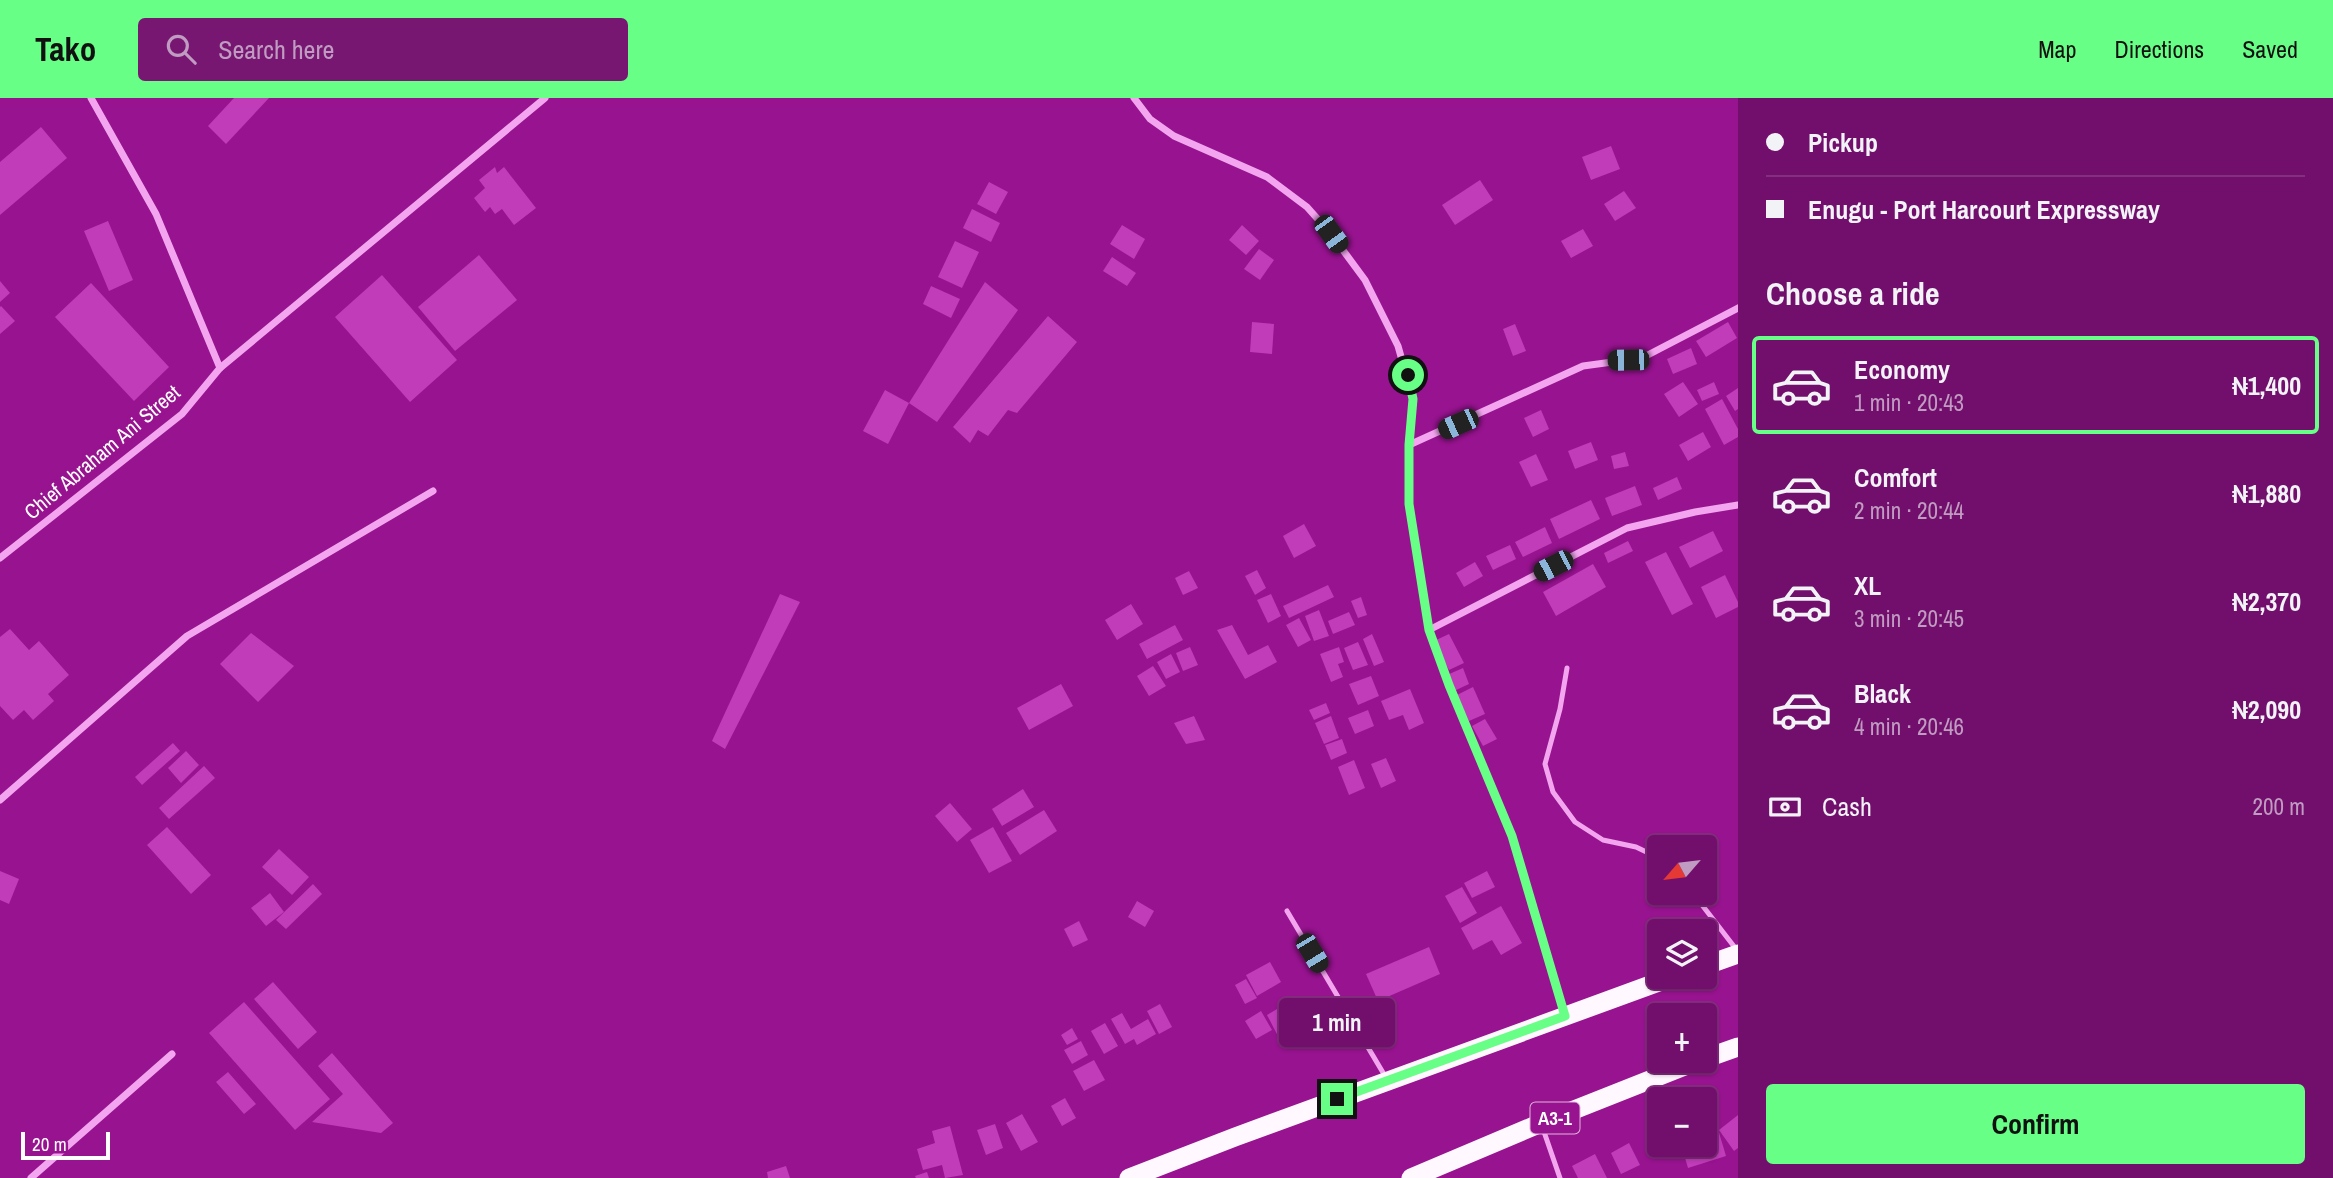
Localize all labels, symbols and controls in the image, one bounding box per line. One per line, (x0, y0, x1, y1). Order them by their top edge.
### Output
search box (138, 18, 628, 81)
text: Tako (35, 27, 96, 71)
icon: search (162, 30, 200, 68)
text: Search here (218, 32, 334, 67)
text: Map (2038, 33, 2076, 65)
text: Directions (2114, 33, 2204, 65)
text: Saved (2242, 33, 2298, 65)
text: Pickup (1808, 125, 1878, 160)
text: Enugu - Port Harcourt Expressway (1808, 192, 2160, 227)
car (1311, 211, 1352, 257)
text: Choose a ride (1766, 272, 1940, 315)
car (1607, 349, 1650, 371)
text: Economy (1854, 352, 1950, 387)
icon: car (1770, 354, 1833, 417)
route start (1392, 359, 1424, 391)
text: ₦1,400 (2232, 368, 2301, 403)
street label: Chief Abraham Ani Street (18, 378, 186, 526)
text: 1 min · 20:43 (1854, 387, 1964, 418)
car (1435, 406, 1482, 442)
text: Comfort (1854, 460, 1937, 495)
icon: car (1770, 462, 1833, 525)
text: ₦1,880 (2232, 476, 2301, 511)
text: 2 min · 20:44 (1854, 495, 1964, 526)
car (1530, 547, 1577, 585)
text: XL (1854, 568, 1881, 603)
icon: car (1770, 570, 1833, 633)
text: ₦2,370 (2232, 584, 2301, 619)
text: 3 min · 20:45 (1854, 603, 1964, 634)
text: Black (1854, 676, 1911, 711)
icon: car (1770, 678, 1833, 741)
text: ₦2,090 (2232, 692, 2301, 727)
text: 4 min · 20:46 (1854, 711, 1964, 742)
icon: cash (1766, 788, 1804, 826)
text: Cash (1822, 789, 1872, 824)
text: 200 m (2253, 791, 2305, 822)
north arrow (1647, 835, 1717, 905)
map controls (1647, 835, 1717, 1157)
button: layers (1647, 919, 1717, 989)
car (1293, 930, 1332, 976)
callout: 1 min (1279, 998, 1395, 1046)
button: + (1647, 1003, 1717, 1073)
text: 1 min (1312, 1007, 1362, 1038)
route end (1321, 1083, 1353, 1115)
button: Confirm (1766, 1084, 2305, 1164)
button: − (1647, 1087, 1717, 1157)
road number: A3-1 (1530, 1102, 1580, 1134)
scale bar (21, 1129, 110, 1161)
text: 20 m (32, 1131, 67, 1157)

